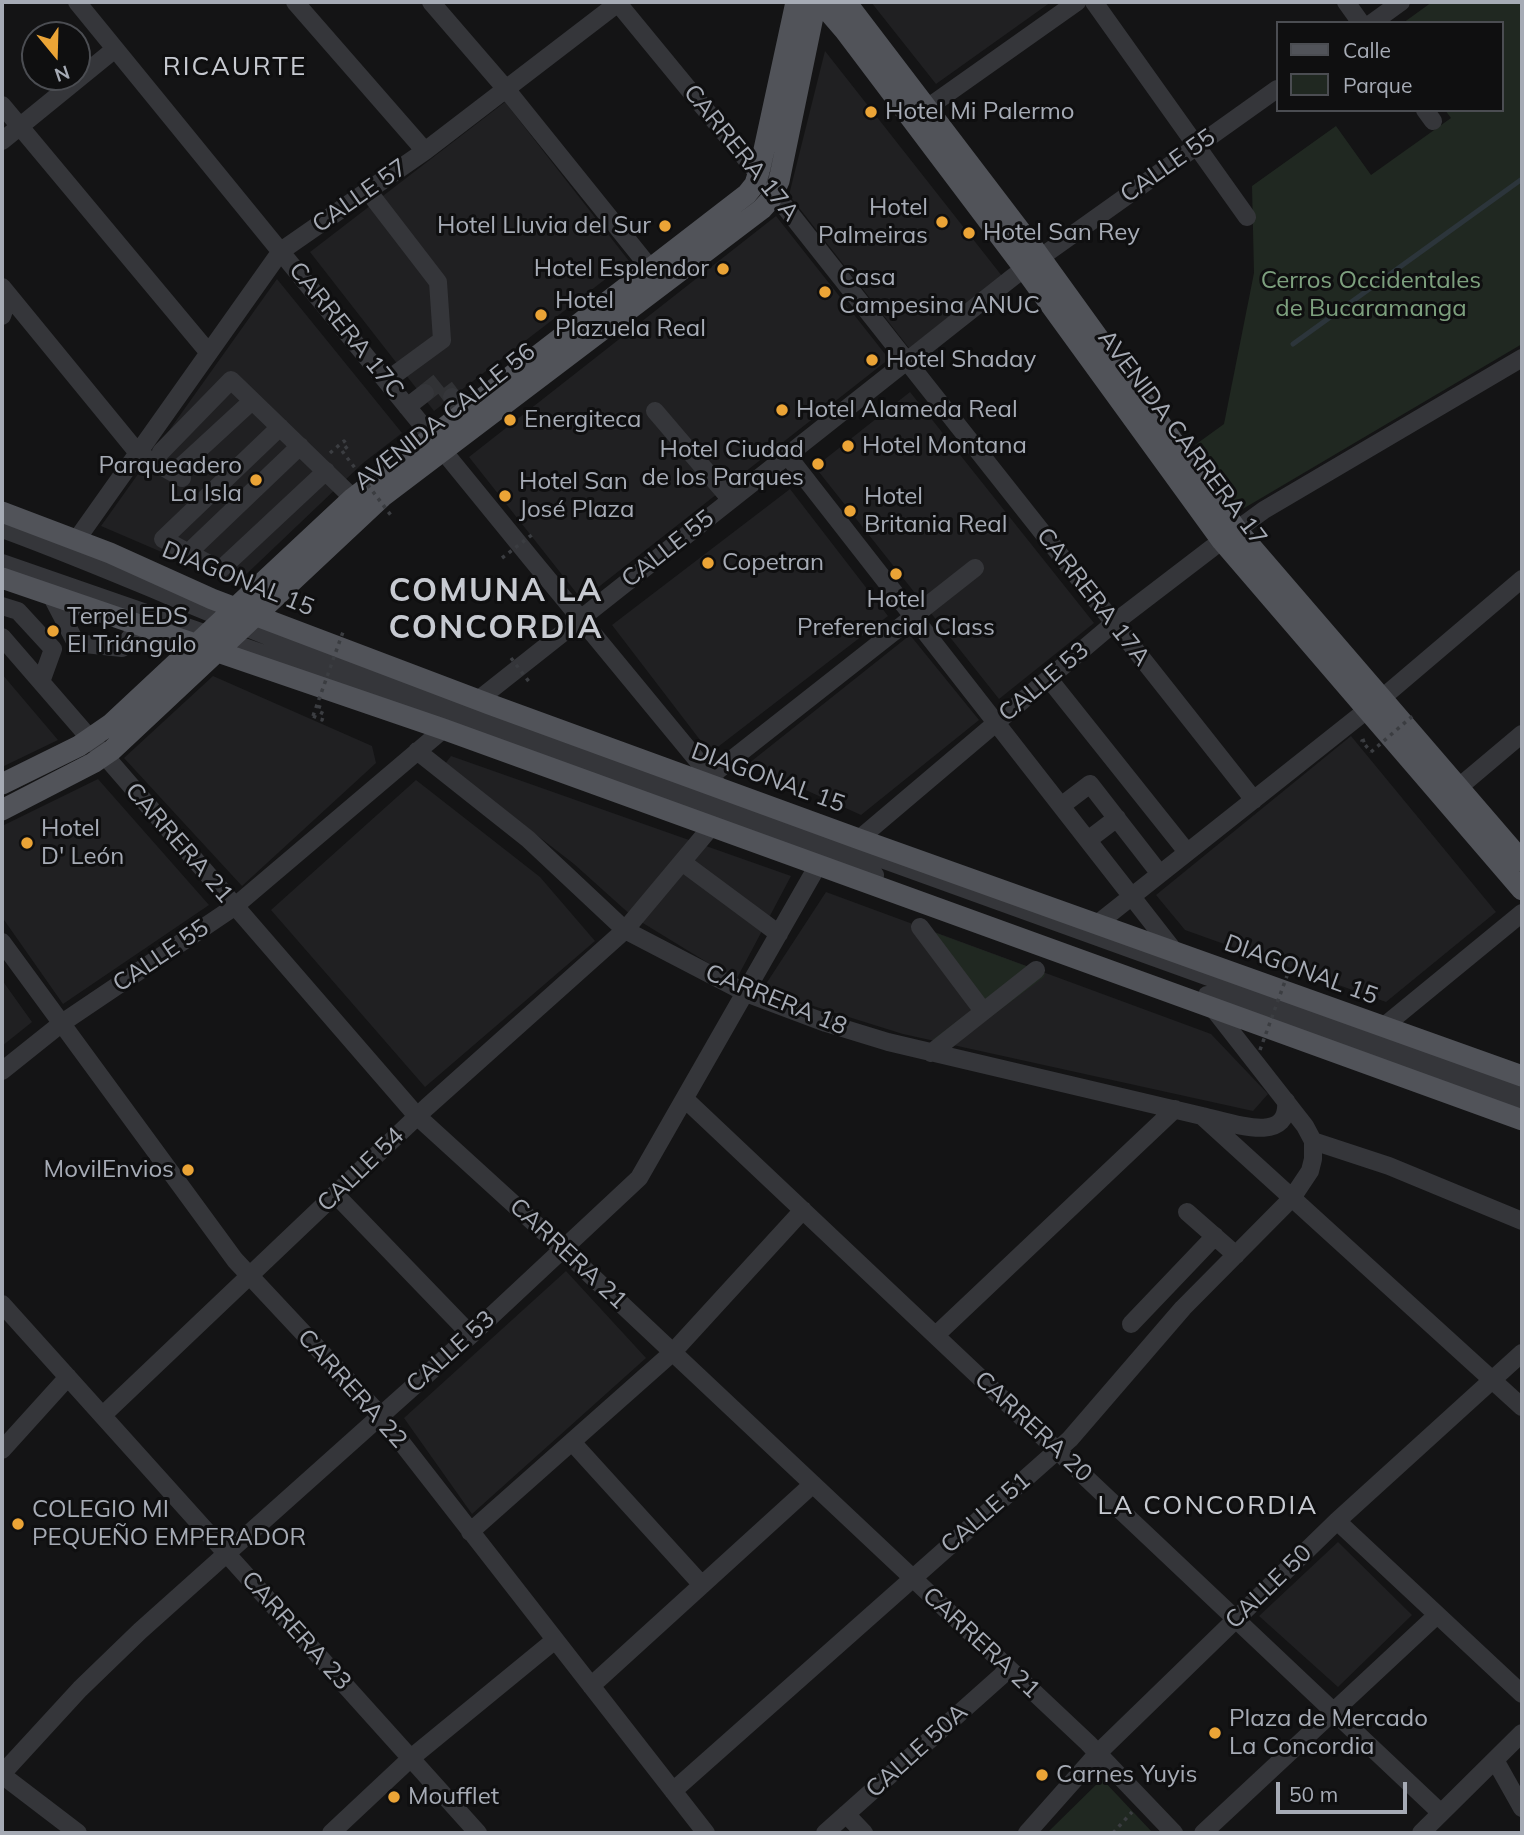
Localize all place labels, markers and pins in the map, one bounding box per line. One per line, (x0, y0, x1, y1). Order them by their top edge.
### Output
place label: Hotel Mi Palermo (885, 98, 1075, 126)
marker: Hotel Mi Palermo (863, 104, 879, 120)
place label: Hotel Palmeiras (818, 194, 928, 250)
place label: Hotel Lluvia del Sur (437, 212, 651, 240)
marker: Hotel Palmeiras (934, 214, 950, 230)
marker: Hotel Lluvia del Sur (657, 218, 673, 234)
place label: Hotel San Rey (983, 219, 1140, 247)
marker: Hotel San Rey (961, 225, 977, 241)
place label: Hotel Esplendor (534, 255, 709, 283)
marker: Hotel Esplendor (715, 261, 731, 277)
place label: Casa Campesina ANUC (839, 264, 1040, 320)
marker: Casa Campesina ANUC (817, 284, 833, 300)
place label: Hotel Plazuela Real (555, 287, 706, 343)
marker: Hotel Plazuela Real (533, 307, 549, 323)
place label: Hotel Shaday (886, 346, 1036, 374)
marker: Hotel Shaday (864, 352, 880, 368)
place label: Hotel Alameda Real (796, 396, 1018, 424)
marker: Hotel Alameda Real (774, 402, 790, 418)
place label: Energiteca (524, 406, 641, 434)
marker: Energiteca (502, 412, 518, 428)
place label: Hotel Montana (862, 432, 1027, 460)
place label: Hotel Ciudad de los Parques (641, 436, 804, 492)
marker: Hotel Montana (840, 438, 856, 454)
place label: Parqueadero La Isla (99, 452, 242, 508)
marker: Hotel Ciudad de los Parques (810, 456, 826, 472)
place label: Hotel San José Plaza (519, 468, 634, 524)
marker: Parqueadero La Isla (248, 472, 264, 488)
place label: Hotel Britania Real (864, 483, 1007, 539)
marker: Hotel San José Plaza (497, 488, 513, 504)
marker: Hotel Britania Real (842, 503, 858, 519)
place label: Copetran (722, 549, 824, 577)
marker: Copetran (700, 555, 716, 571)
marker: Hotel Preferencial Class (888, 566, 904, 582)
place label: Hotel Preferencial Class (797, 586, 995, 642)
place label: Terpel EDS El Triángulo (67, 603, 196, 659)
marker: Terpel EDS El Triángulo (45, 623, 61, 639)
place label: Hotel D' León (41, 815, 124, 871)
marker: Hotel D' León (19, 835, 35, 851)
place label: MovilEnvios (44, 1156, 174, 1184)
marker: MovilEnvios (180, 1162, 196, 1178)
place label: COLEGIO MI PEQUEÑO EMPERADOR (32, 1496, 306, 1552)
marker: COLEGIO MI PEQUEÑO EMPERADOR (10, 1516, 26, 1532)
place label: Plaza de Mercado La Concordia (1229, 1705, 1428, 1761)
marker: Plaza de Mercado La Concordia (1207, 1725, 1223, 1741)
place label: Carnes Yuyis (1056, 1761, 1197, 1789)
marker: Carnes Yuyis (1034, 1767, 1050, 1783)
place label: Moufflet (408, 1783, 499, 1811)
marker: Moufflet (386, 1789, 402, 1805)

